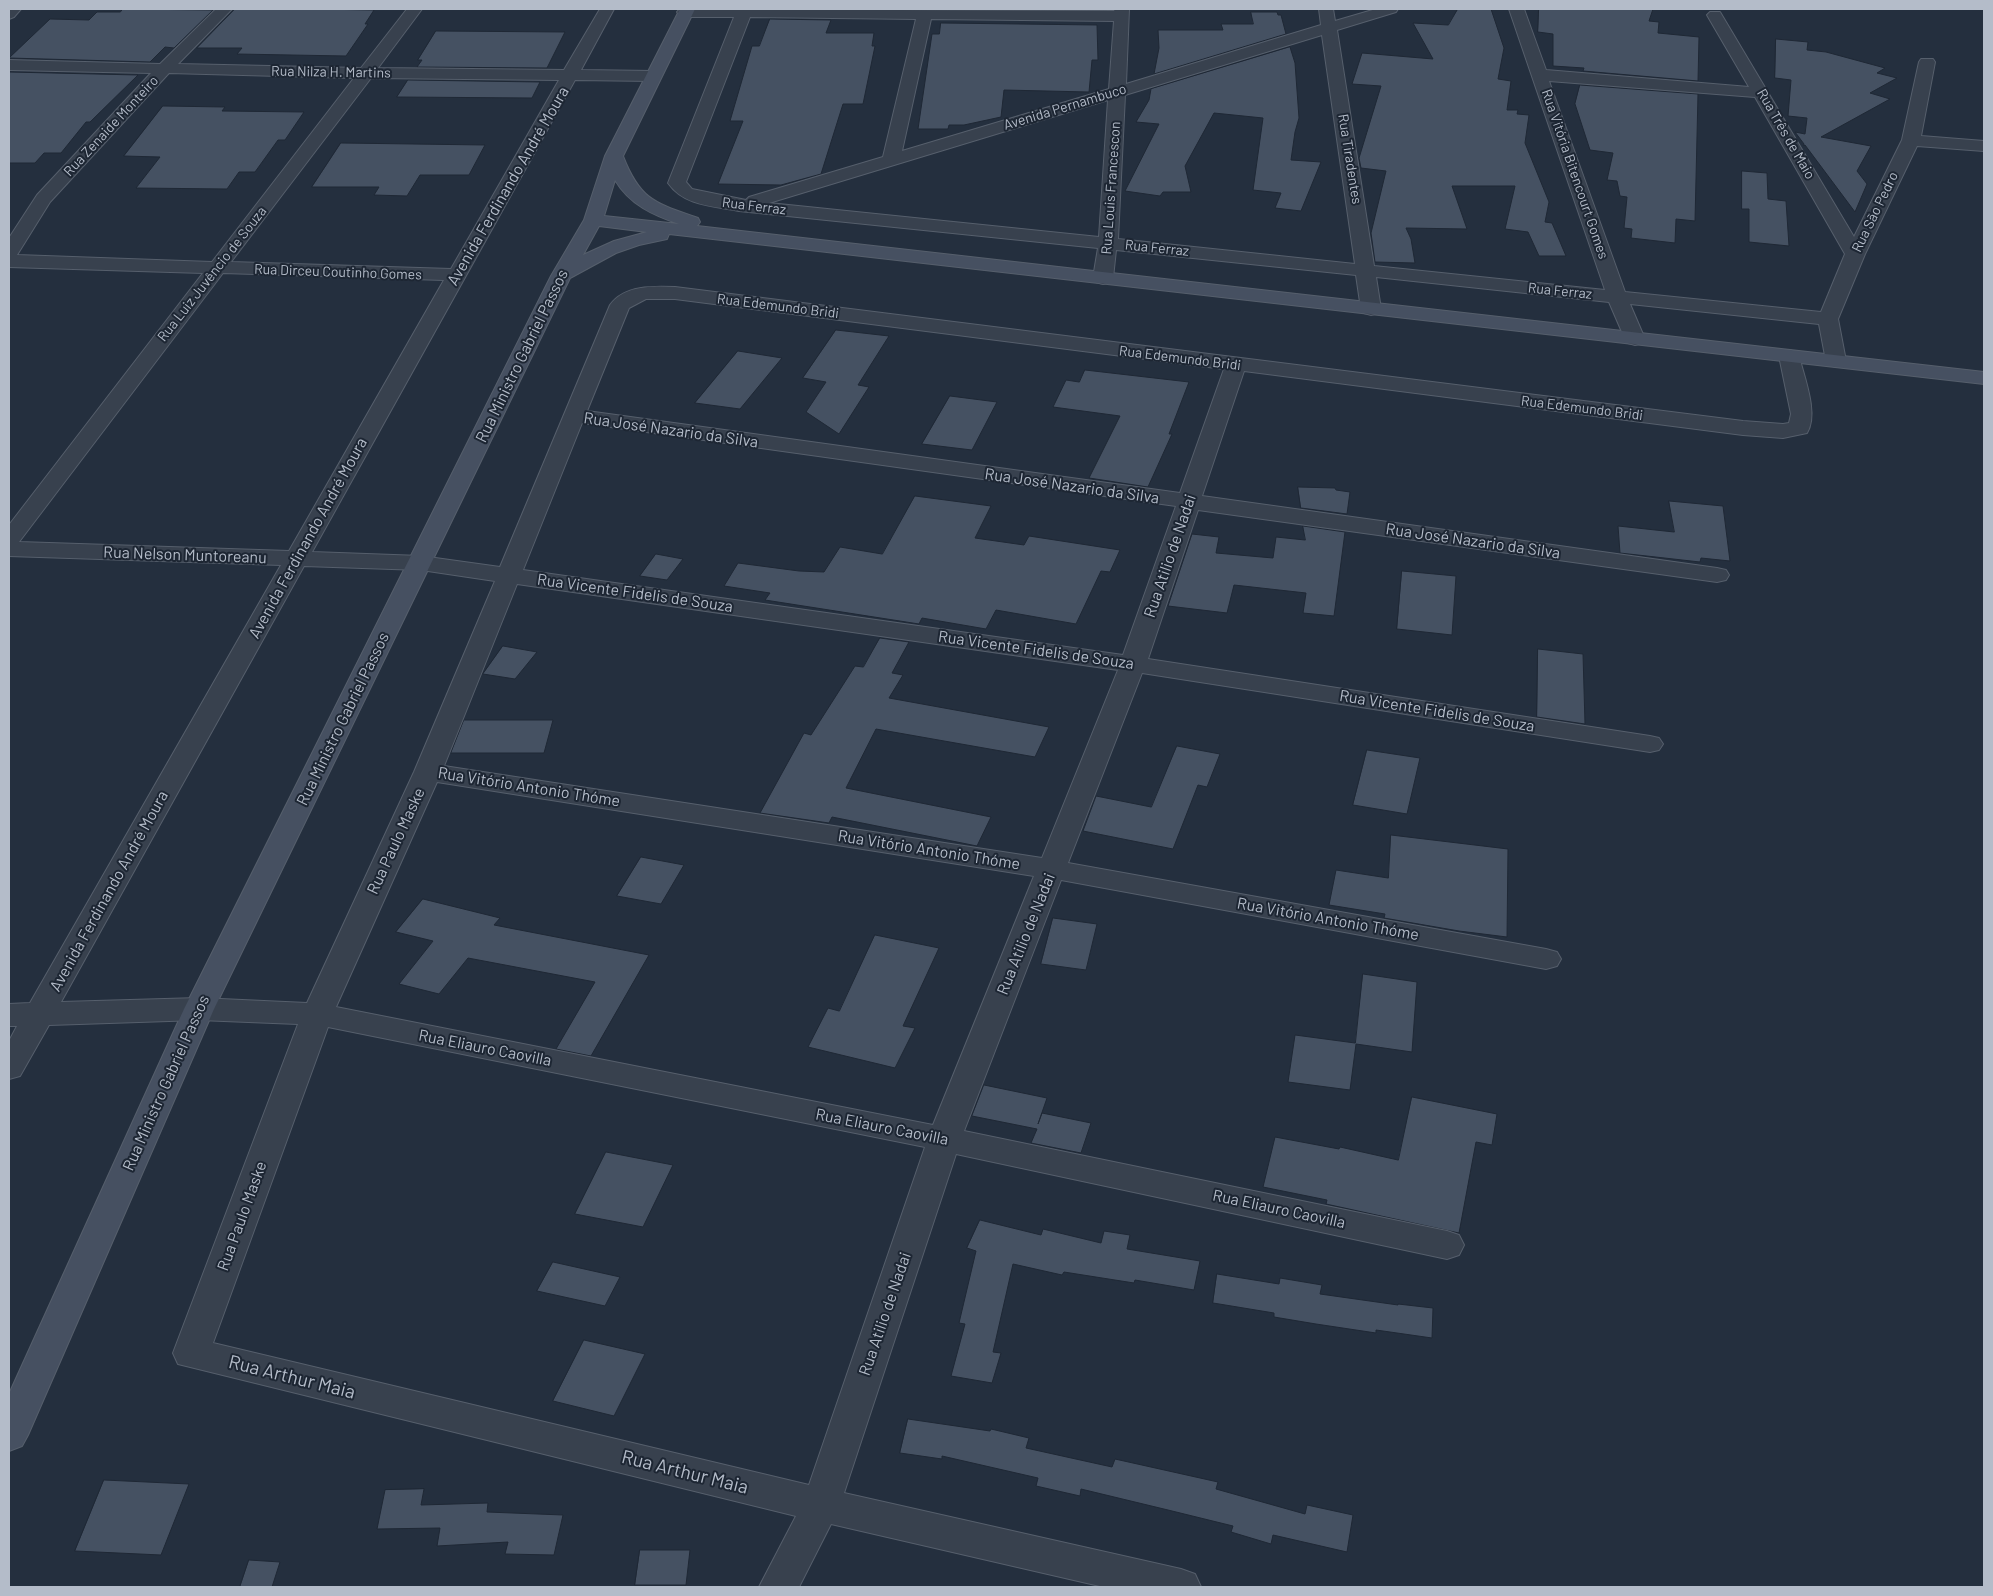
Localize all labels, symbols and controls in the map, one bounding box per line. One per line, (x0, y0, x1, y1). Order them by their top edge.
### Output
street label: Rua Nilza H. Martins (271, 63, 391, 81)
street label: Rua Zenaide Monteiro (60, 72, 162, 180)
street label: Avenida Pernambuco (1002, 80, 1128, 134)
street label: Avenida Ferdinando André Moura (443, 83, 573, 289)
street label: Rua Três de Maio (1753, 86, 1819, 182)
street label: Rua Vitória Bitencourt Gomes (1538, 87, 1612, 261)
street label: Rua Tiradentes (1335, 113, 1365, 205)
street label: Rua Louis Francescon (1098, 121, 1124, 255)
street label: Rua São Pedro (1848, 169, 1902, 255)
street label: Rua Ferraz (721, 194, 787, 218)
street label: Rua Luiz Juvêncio de Souza (154, 203, 270, 345)
street label: Rua Ferraz (1124, 236, 1190, 260)
street label: Rua Dirceu Coutinho Gomes (254, 261, 422, 283)
street label: Rua Ministro Gabriel Passos (472, 266, 572, 446)
street label: Rua Ferraz (1527, 279, 1593, 303)
street label: Rua Edemundo Bridi (716, 290, 840, 322)
street label: Rua Edemundo Bridi (1118, 342, 1242, 374)
street label: Rua Edemundo Bridi (1520, 392, 1644, 424)
street label: Rua José Nazario da Silva (582, 408, 760, 452)
street label: Avenida Ferdinando André Moura (245, 434, 371, 642)
street label: Rua José Nazario da Silva (983, 464, 1161, 508)
street label: Rua Atilio de Nadai (1140, 492, 1200, 620)
street label: Rua José Nazario da Silva (1384, 519, 1562, 563)
street label: Rua Nelson Muntoreanu (103, 543, 267, 567)
street label: Rua Vicente Fidelis de Souza (536, 570, 734, 616)
street label: Rua Vicente Fidelis de Souza (937, 627, 1135, 673)
street label: Rua Ministro Gabriel Passos (293, 629, 393, 809)
street label: Rua Vicente Fidelis de Souza (1338, 686, 1536, 736)
street label: Rua Vitório Antonio Thóme (436, 763, 622, 811)
street label: Rua Paulo Maske (363, 785, 429, 897)
street label: Avenida Ferdinando André Moura (46, 787, 172, 995)
street label: Rua Vitório Antonio Thóme (836, 826, 1022, 874)
street label: Rua Atilio de Nadai (993, 870, 1059, 998)
street label: Rua Vitório Antonio Thóme (1236, 894, 1420, 944)
street label: Rua Ministro Gabriel Passos (119, 992, 213, 1174)
street label: Rua Eliauro Caovilla (417, 1026, 553, 1070)
street label: Rua Eliauro Caovilla (814, 1105, 950, 1149)
street label: Rua Paulo Maske (213, 1159, 271, 1273)
street label: Rua Eliauro Caovilla (1211, 1186, 1347, 1232)
street label: Rua Atilio de Nadai (855, 1250, 915, 1378)
street label: Rua Arthur Maia (226, 1350, 358, 1404)
street label: Rua Arthur Maia (619, 1445, 751, 1499)

